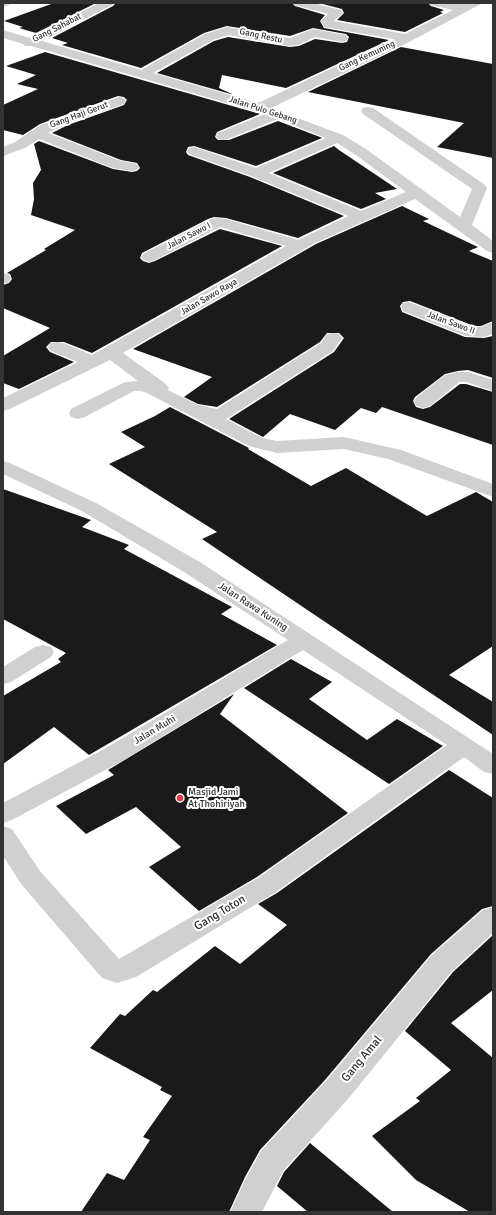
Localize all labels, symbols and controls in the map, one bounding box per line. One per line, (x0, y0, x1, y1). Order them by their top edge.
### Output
street label: Gang Sahabat (31, 11, 83, 45)
street label: Gang Restu (238, 26, 284, 46)
street label: Gang Kemuning (337, 38, 397, 74)
street label: Jalan Pulo Gebang (228, 94, 298, 126)
street label: Gang Haji Gerut (48, 99, 110, 131)
street label: Jalan Sawo I (165, 220, 213, 252)
street label: Jalan Sawo Raya (179, 276, 239, 318)
street label: Jalan Sawo II (426, 309, 476, 337)
street label: Jalan Rawa Kuning (216, 580, 290, 634)
street label: Jalan Muhi (132, 713, 178, 747)
place label: Masjid Jami At Thohiriyah (188, 786, 245, 810)
marker: Masjid Jami At Thohiriyah (175, 793, 185, 803)
street label: Gang Toton (192, 892, 248, 934)
street label: Gang Amal (339, 1033, 385, 1085)

